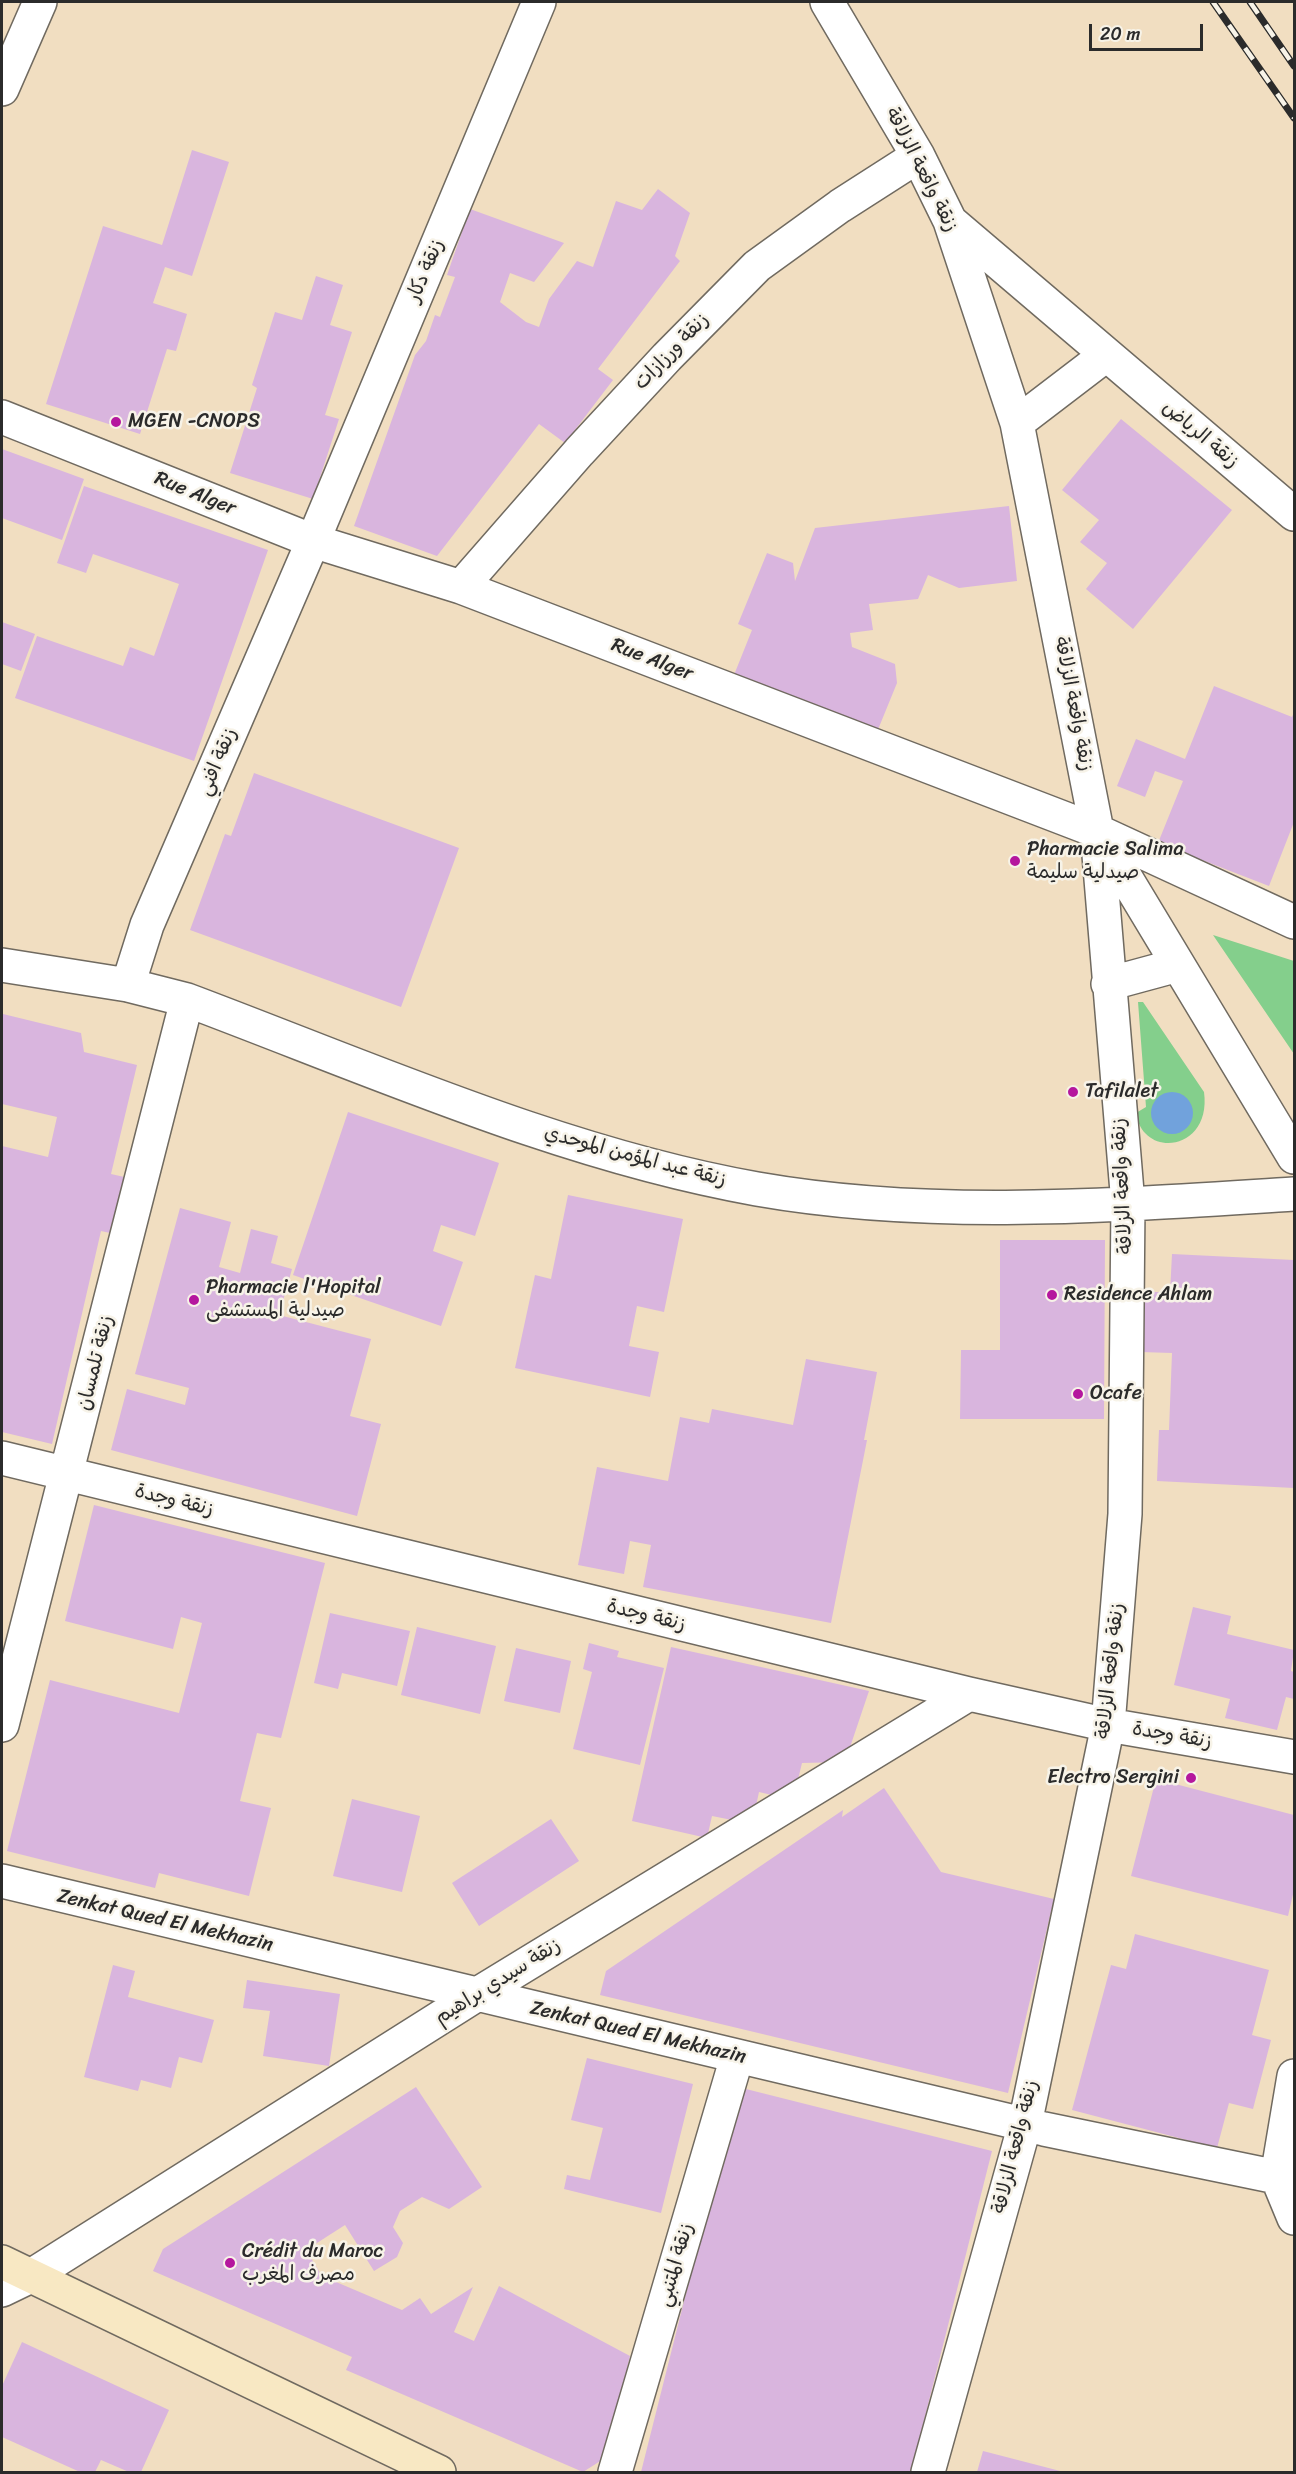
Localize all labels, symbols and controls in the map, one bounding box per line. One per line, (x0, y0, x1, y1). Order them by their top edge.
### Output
scale bar (1092, 12, 1206, 50)
text: 20 m (1100, 18, 1140, 50)
street label: زنقة واقعة الزلاقة (879, 104, 963, 236)
street label: زنقة دكار (402, 236, 450, 306)
street label: زنقة ورزازات (629, 309, 715, 395)
street label: زنقة الرياض (1157, 396, 1243, 474)
place label: MGEN -CNOPS (128, 410, 260, 434)
marker: MGEN -CNOPS (109, 415, 123, 429)
street label: Rue Alger (151, 467, 239, 521)
street label: Rue Alger (608, 633, 696, 687)
street label: زنقة واقعة الزلاقة (1048, 635, 1098, 773)
street label: زنقة افني (193, 725, 243, 799)
place label: Pharmacie Salima صيدلية سليمة (1027, 838, 1183, 885)
marker: Pharmacie Salima صيدلية سليمة (1008, 854, 1022, 868)
place label: Tafilalet (1085, 1080, 1158, 1104)
marker: Tafilalet (1066, 1085, 1080, 1099)
street label: زنقة واقعة الزلاقة (1107, 1117, 1139, 1255)
street label: زنقة عبد المؤمن الموحدي (541, 1121, 729, 1193)
place label: Pharmacie l'Hopital صيدلية المستشفى (206, 1276, 381, 1323)
place label: Residence Ahlam (1064, 1283, 1212, 1307)
marker: Residence Ahlam (1045, 1288, 1059, 1302)
marker: Pharmacie l'Hopital صيدلية المستشفى (187, 1293, 201, 1307)
street label: زنقة تلمسان (73, 1313, 119, 1413)
place label: Ocafe (1090, 1382, 1142, 1406)
marker: Ocafe (1071, 1387, 1085, 1401)
street label: زنقة وجدة (132, 1480, 216, 1522)
street label: زنقة وجدة (604, 1595, 688, 1637)
street label: زنقة واقعة الزلاقة (1092, 1602, 1130, 1740)
street label: زنقة وجدة (1130, 1717, 1214, 1755)
place label: Electro Sergini (1047, 1766, 1179, 1790)
marker: Electro Sergini (1184, 1771, 1198, 1785)
street label: Zenkat Qued El Mekhazin (55, 1884, 275, 1958)
street label: زنقة سيدي براهيم (431, 1934, 565, 2030)
street label: Zenkat Qued El Mekhazin (528, 1996, 748, 2070)
street label: زنقة واقعة الزلاقة (988, 2078, 1044, 2216)
street label: زنقة المتنبي (653, 2220, 699, 2310)
place label: Crédit du Maroc مصرف المغرب (242, 2240, 383, 2287)
marker: Crédit du Maroc مصرف المغرب (223, 2256, 237, 2270)

